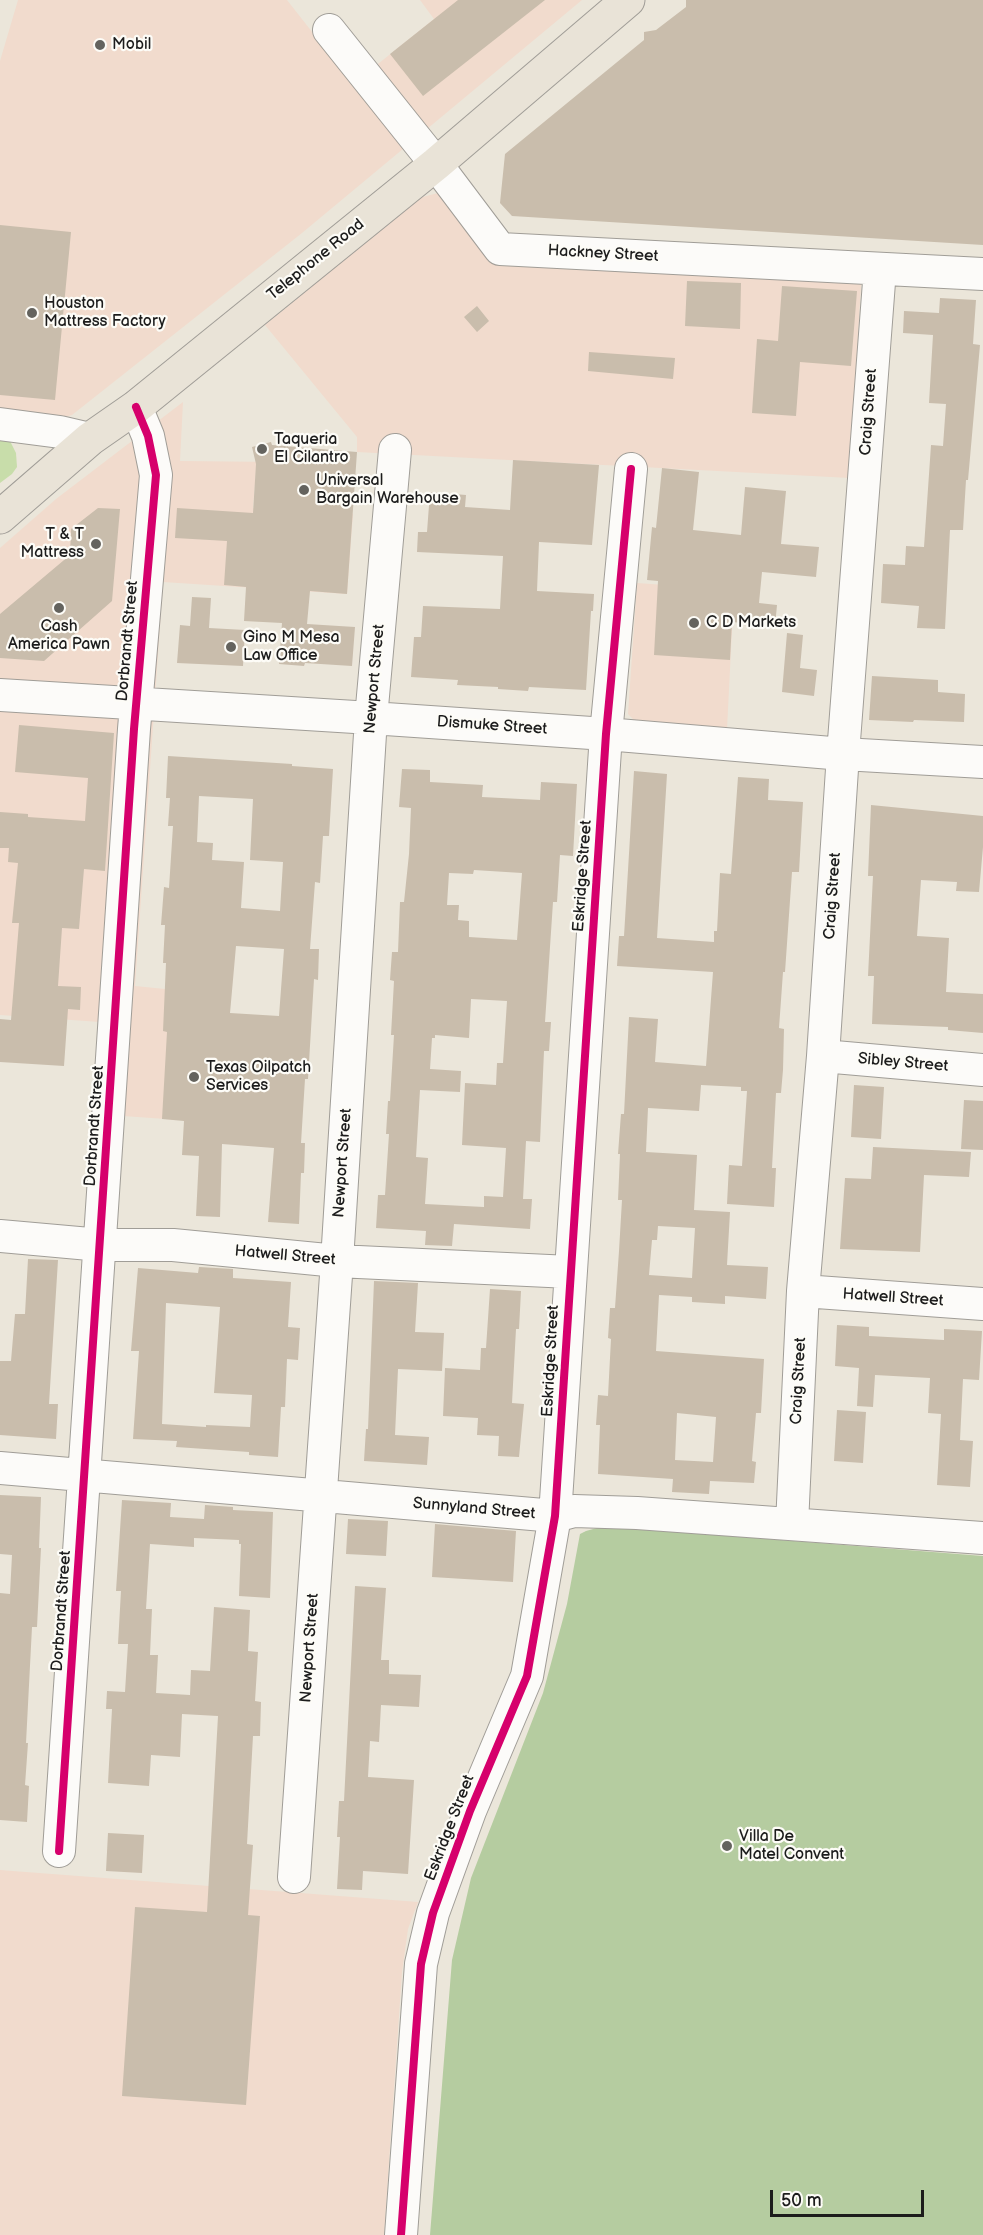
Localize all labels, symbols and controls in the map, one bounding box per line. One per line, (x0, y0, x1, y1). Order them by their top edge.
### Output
place label: Mobil (112, 35, 151, 55)
marker: Mobil (93, 38, 107, 52)
street label: Telephone Road (264, 215, 368, 305)
street label: Hackney Street (547, 242, 659, 266)
place label: Houston Mattress Factory (44, 294, 166, 332)
marker: Houston Mattress Factory (25, 306, 39, 320)
street label: Craig Street (856, 368, 882, 456)
place label: Taqueria El Cilantro (274, 430, 349, 468)
marker: Taqueria El Cilantro (255, 442, 269, 456)
place label: Universal Bargain Warehouse (316, 471, 459, 509)
marker: Universal Bargain Warehouse (297, 483, 311, 497)
place label: T & T Mattress (21, 525, 84, 563)
marker: T & T Mattress (89, 537, 103, 551)
street label: Dorbrandt Street (113, 580, 143, 702)
marker: Cash America Pawn (52, 601, 66, 615)
place label: C D Markets (706, 613, 796, 633)
marker: C D Markets (687, 616, 701, 630)
place label: Cash America Pawn (8, 617, 110, 655)
street label: Newport Street (361, 624, 389, 734)
place label: Gino M Mesa Law Office (243, 628, 340, 666)
marker: Gino M Mesa Law Office (224, 640, 238, 654)
street label: Dismuke Street (436, 713, 548, 739)
street label: Eskridge Street (570, 819, 596, 933)
street label: Craig Street (820, 852, 846, 940)
street label: Sibley Street (857, 1049, 949, 1077)
place label: Texas Oilpatch Services (206, 1058, 311, 1096)
street label: Dorbrandt Street (81, 1065, 109, 1187)
marker: Texas Oilpatch Services (187, 1070, 201, 1084)
street label: Newport Street (330, 1108, 356, 1218)
street label: Hatwell Street (234, 1242, 336, 1270)
street label: Hatwell Street (842, 1285, 944, 1311)
street label: Eskridge Street (538, 1305, 564, 1417)
street label: Craig Street (787, 1337, 811, 1425)
street label: Sunnyland Street (412, 1494, 536, 1524)
street label: Dorbrandt Street (48, 1550, 76, 1672)
street label: Newport Street (297, 1593, 323, 1703)
street label: Eskridge Street (421, 1772, 479, 1884)
place label: Villa De Matel Convent (739, 1827, 844, 1865)
marker: Villa De Matel Convent (720, 1839, 734, 1853)
scale bar (773, 2178, 928, 2216)
text: 50 m (781, 2190, 822, 2211)

